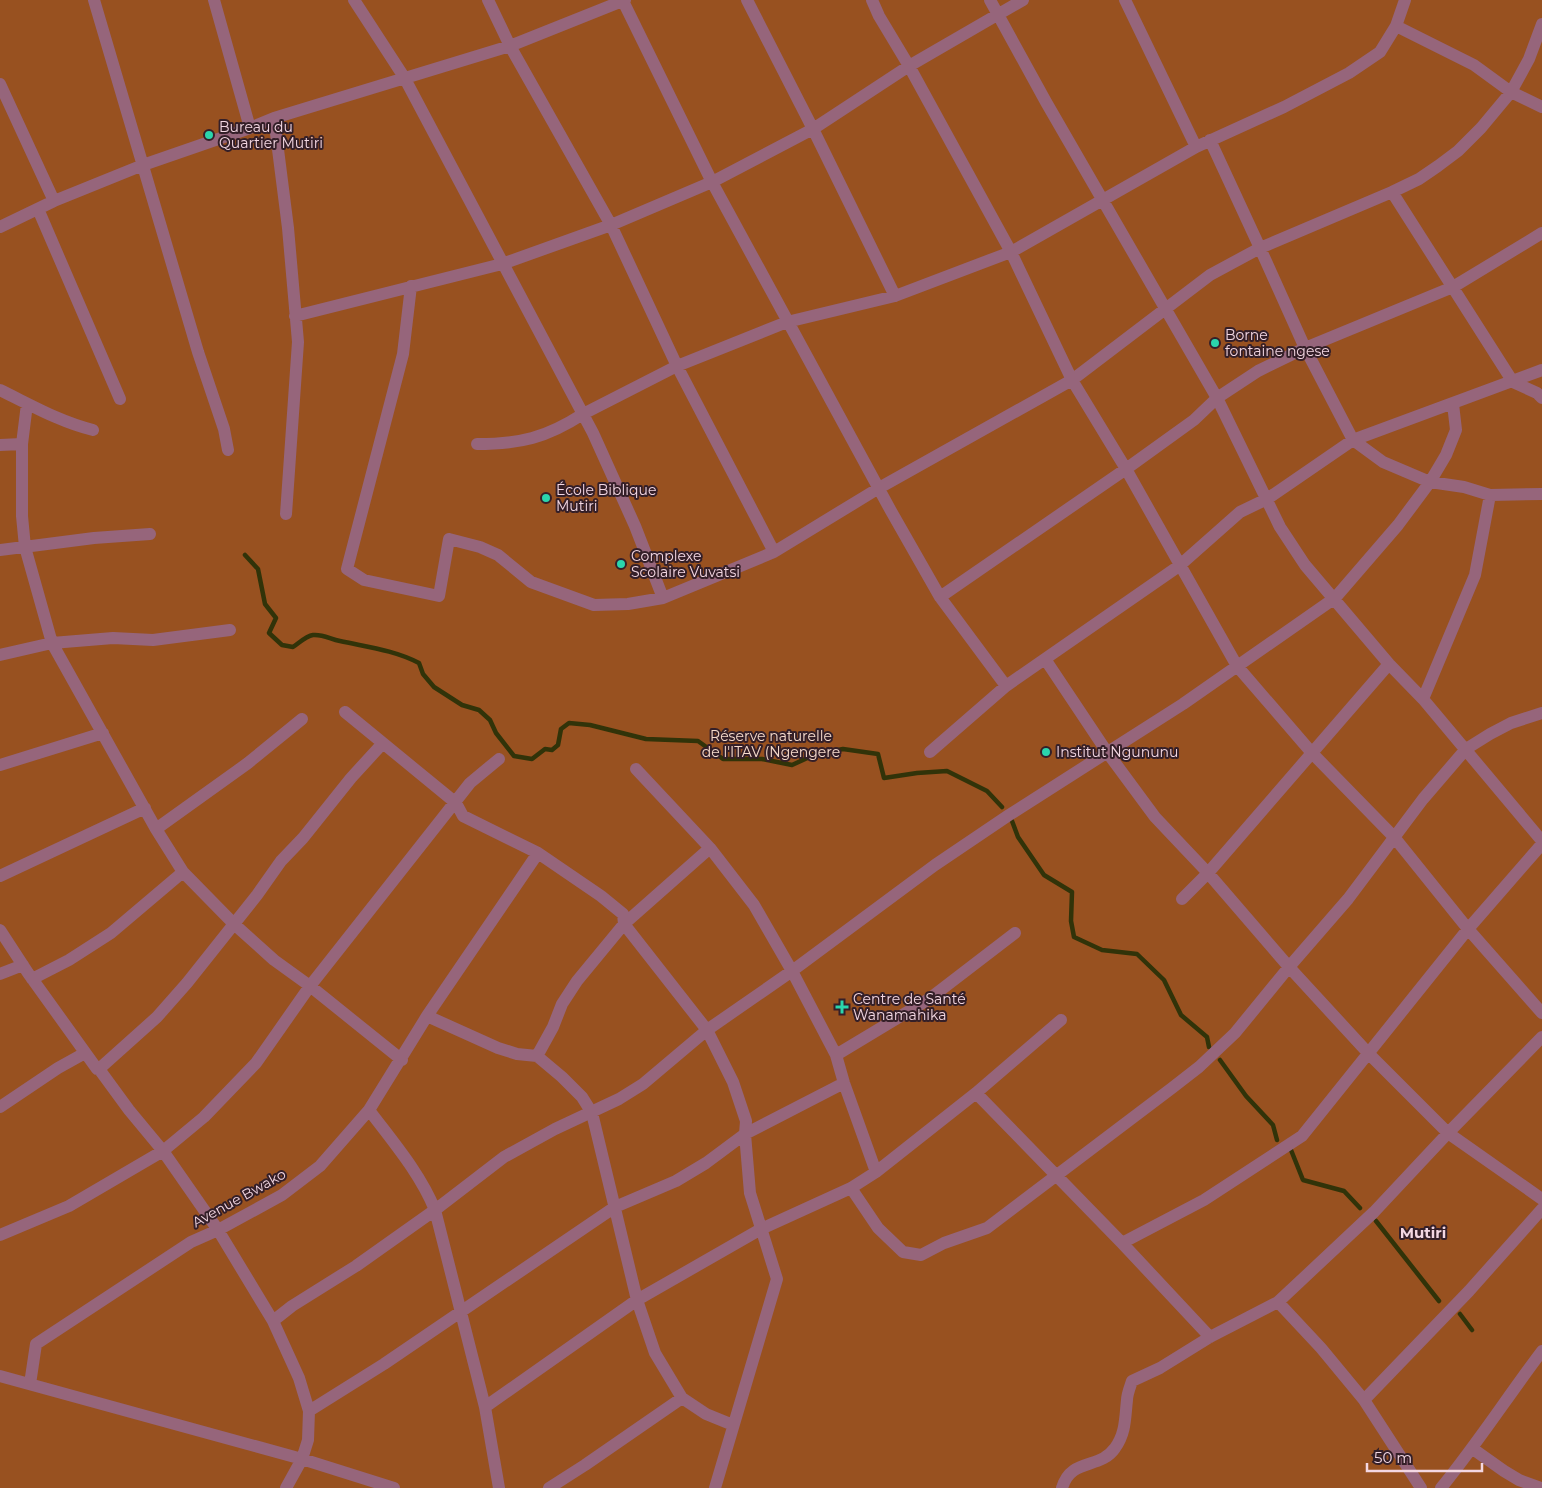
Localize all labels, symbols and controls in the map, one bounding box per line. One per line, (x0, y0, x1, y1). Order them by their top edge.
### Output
place label: Bureau du Quartier Mutiri (219, 118, 323, 152)
marker: Bureau du Quartier Mutiri (203, 129, 215, 141)
place label: Borne fontaine ngese (1225, 326, 1330, 360)
marker: Borne fontaine ngese (1209, 337, 1221, 349)
place label: École Biblique Mutiri (556, 481, 656, 515)
marker: École Biblique Mutiri (540, 492, 552, 504)
place label: Complexe Scolaire Vuvatsi (631, 547, 740, 581)
marker: Complexe Scolaire Vuvatsi (615, 558, 627, 570)
park label: Réserve naturelle de l'ITAV (Ngengere (702, 727, 840, 761)
place label: Institut Ngununu (1056, 743, 1178, 761)
marker: Institut Ngununu (1040, 746, 1052, 758)
place label: Centre de Santé Wanamahika (853, 990, 966, 1024)
marker: Centre de Santé Wanamahika (835, 1000, 849, 1014)
street label: Avenue Bwako (189, 1165, 289, 1231)
district label: Mutiri (1400, 1223, 1446, 1242)
scale bar (1367, 1440, 1482, 1472)
text: 50 m (1374, 1448, 1412, 1467)

